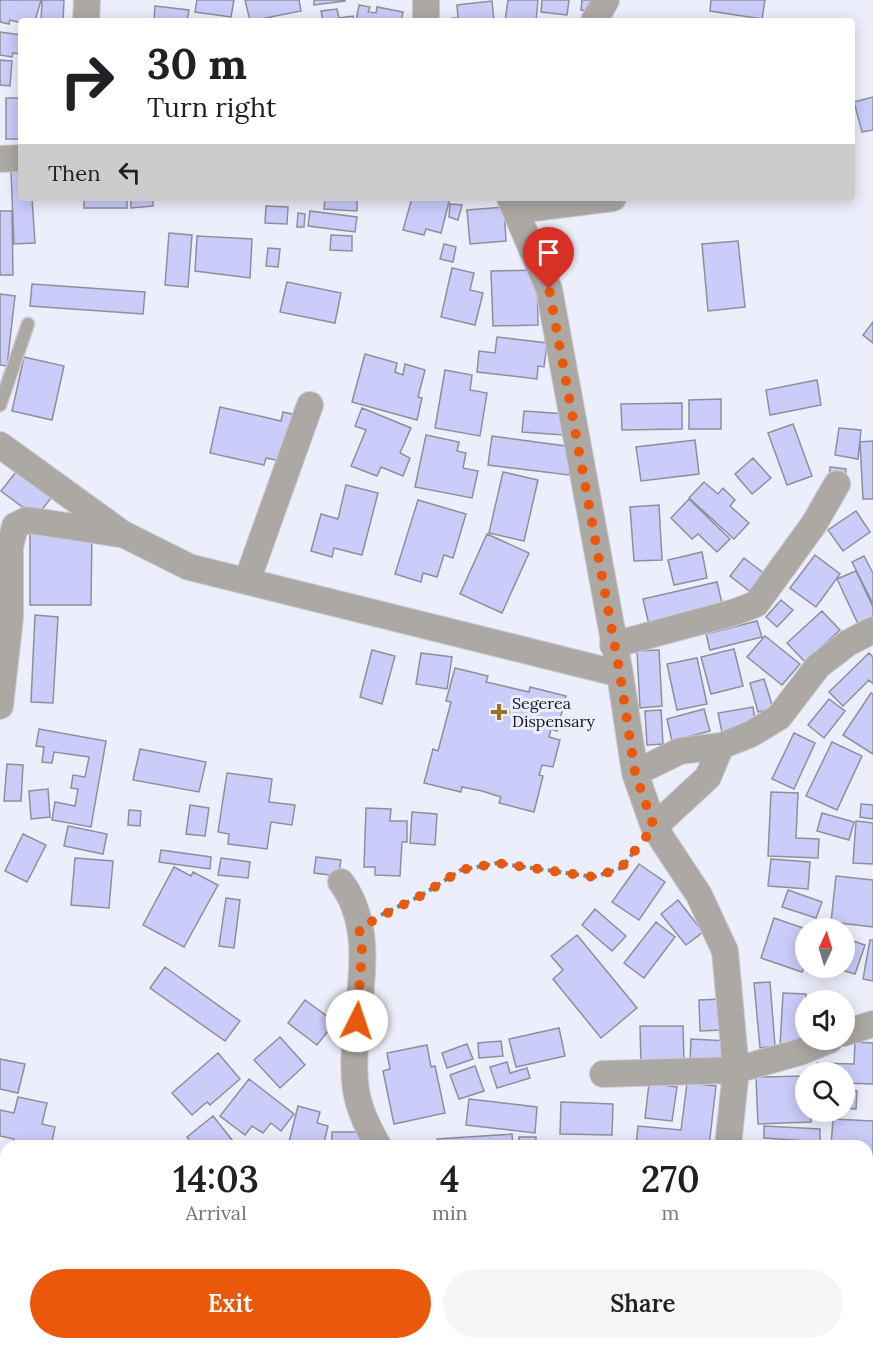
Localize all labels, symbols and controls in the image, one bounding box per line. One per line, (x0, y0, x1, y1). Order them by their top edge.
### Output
text: 30 m (147, 37, 247, 91)
icon: right (48, 42, 126, 120)
text: Turn right (147, 90, 276, 124)
icon: left (113, 156, 146, 189)
text: Then (48, 159, 101, 187)
pin (523, 227, 574, 289)
icon: arrive (532, 236, 565, 269)
place label: Segerea Dispensary (512, 693, 596, 731)
marker: Segerea Dispensary (490, 703, 508, 721)
north arrow (795, 918, 855, 978)
map controls (795, 918, 855, 1122)
position arrow (325, 989, 389, 1053)
button: sound (795, 990, 855, 1050)
button: search (795, 1062, 855, 1122)
text: 14:03 (173, 1156, 259, 1202)
text: 4 (440, 1156, 460, 1202)
text: 270 (641, 1156, 700, 1202)
text: Arrival (185, 1200, 247, 1225)
text: min (432, 1200, 468, 1225)
text: m (661, 1200, 679, 1225)
button: Exit (30, 1269, 431, 1338)
button: Share (443, 1269, 843, 1338)

